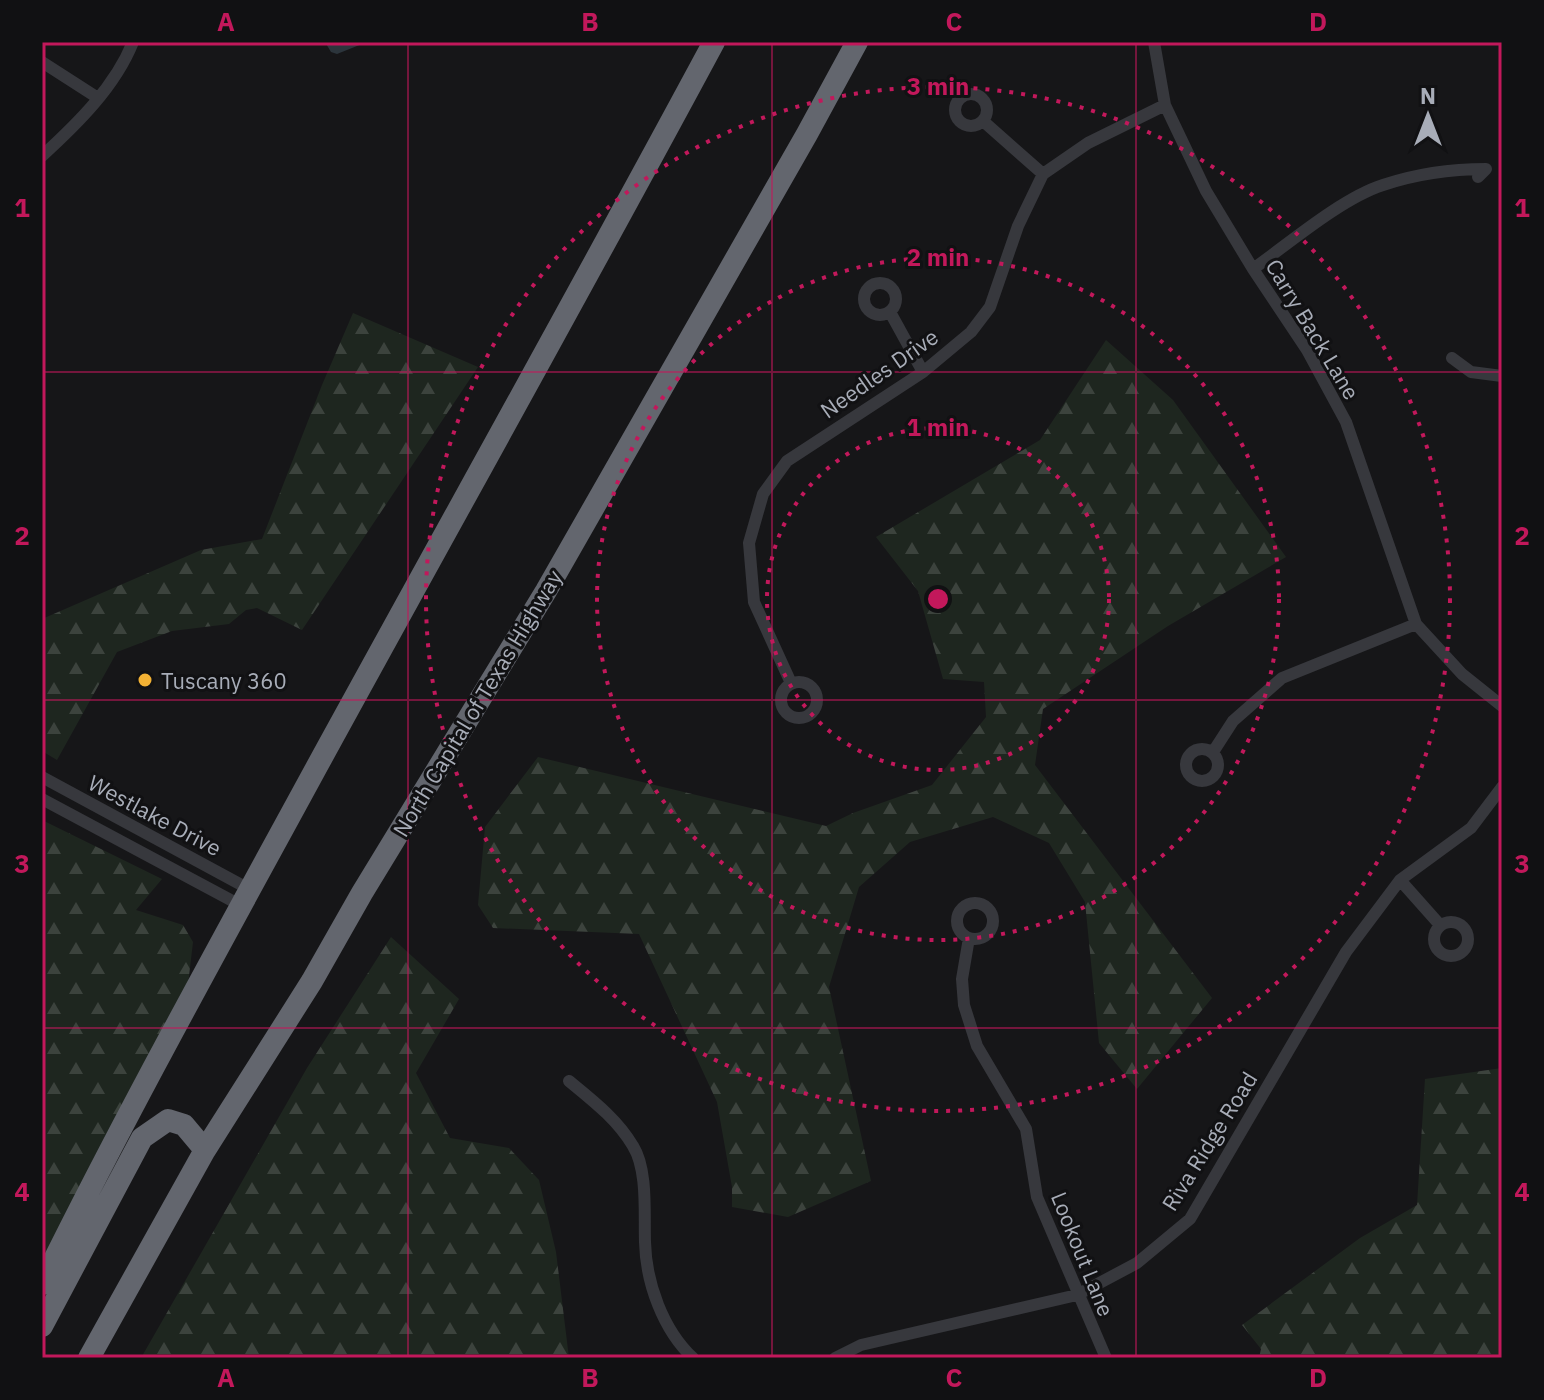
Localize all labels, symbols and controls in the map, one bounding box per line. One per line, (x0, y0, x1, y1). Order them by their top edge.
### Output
text: A (217, 4, 235, 38)
text: B (581, 4, 599, 38)
text: C (946, 4, 963, 38)
text: D (1309, 4, 1327, 38)
text: 3 min (907, 70, 969, 102)
north arrow (1388, 76, 1468, 156)
text: N (1420, 81, 1436, 110)
text: 1 (14, 190, 30, 224)
text: 1 (1514, 190, 1530, 224)
text: 2 min (907, 241, 969, 273)
street label: Carry Back Lane (1260, 253, 1366, 405)
street label: Needles Drive (814, 322, 944, 424)
text: 1 min (907, 411, 969, 443)
text: 2 (14, 518, 30, 552)
text: 2 (1514, 518, 1530, 552)
street label: North Capital of Texas Highway (386, 564, 568, 842)
centre of rings (924, 585, 952, 613)
place label: Tuscany 360 (161, 666, 287, 695)
marker: Tuscany 360 (136, 671, 154, 689)
street label: Westlake Drive (83, 768, 227, 862)
text: 3 (14, 846, 30, 880)
text: 3 (1514, 846, 1530, 880)
street label: Riva Ridge Road (1155, 1066, 1263, 1216)
text: 4 (14, 1174, 30, 1208)
text: 4 (1514, 1174, 1530, 1208)
street label: Lookout Lane (1045, 1188, 1121, 1320)
text: A (217, 1360, 235, 1394)
text: B (581, 1360, 599, 1394)
text: C (946, 1360, 963, 1394)
text: D (1309, 1360, 1327, 1394)

